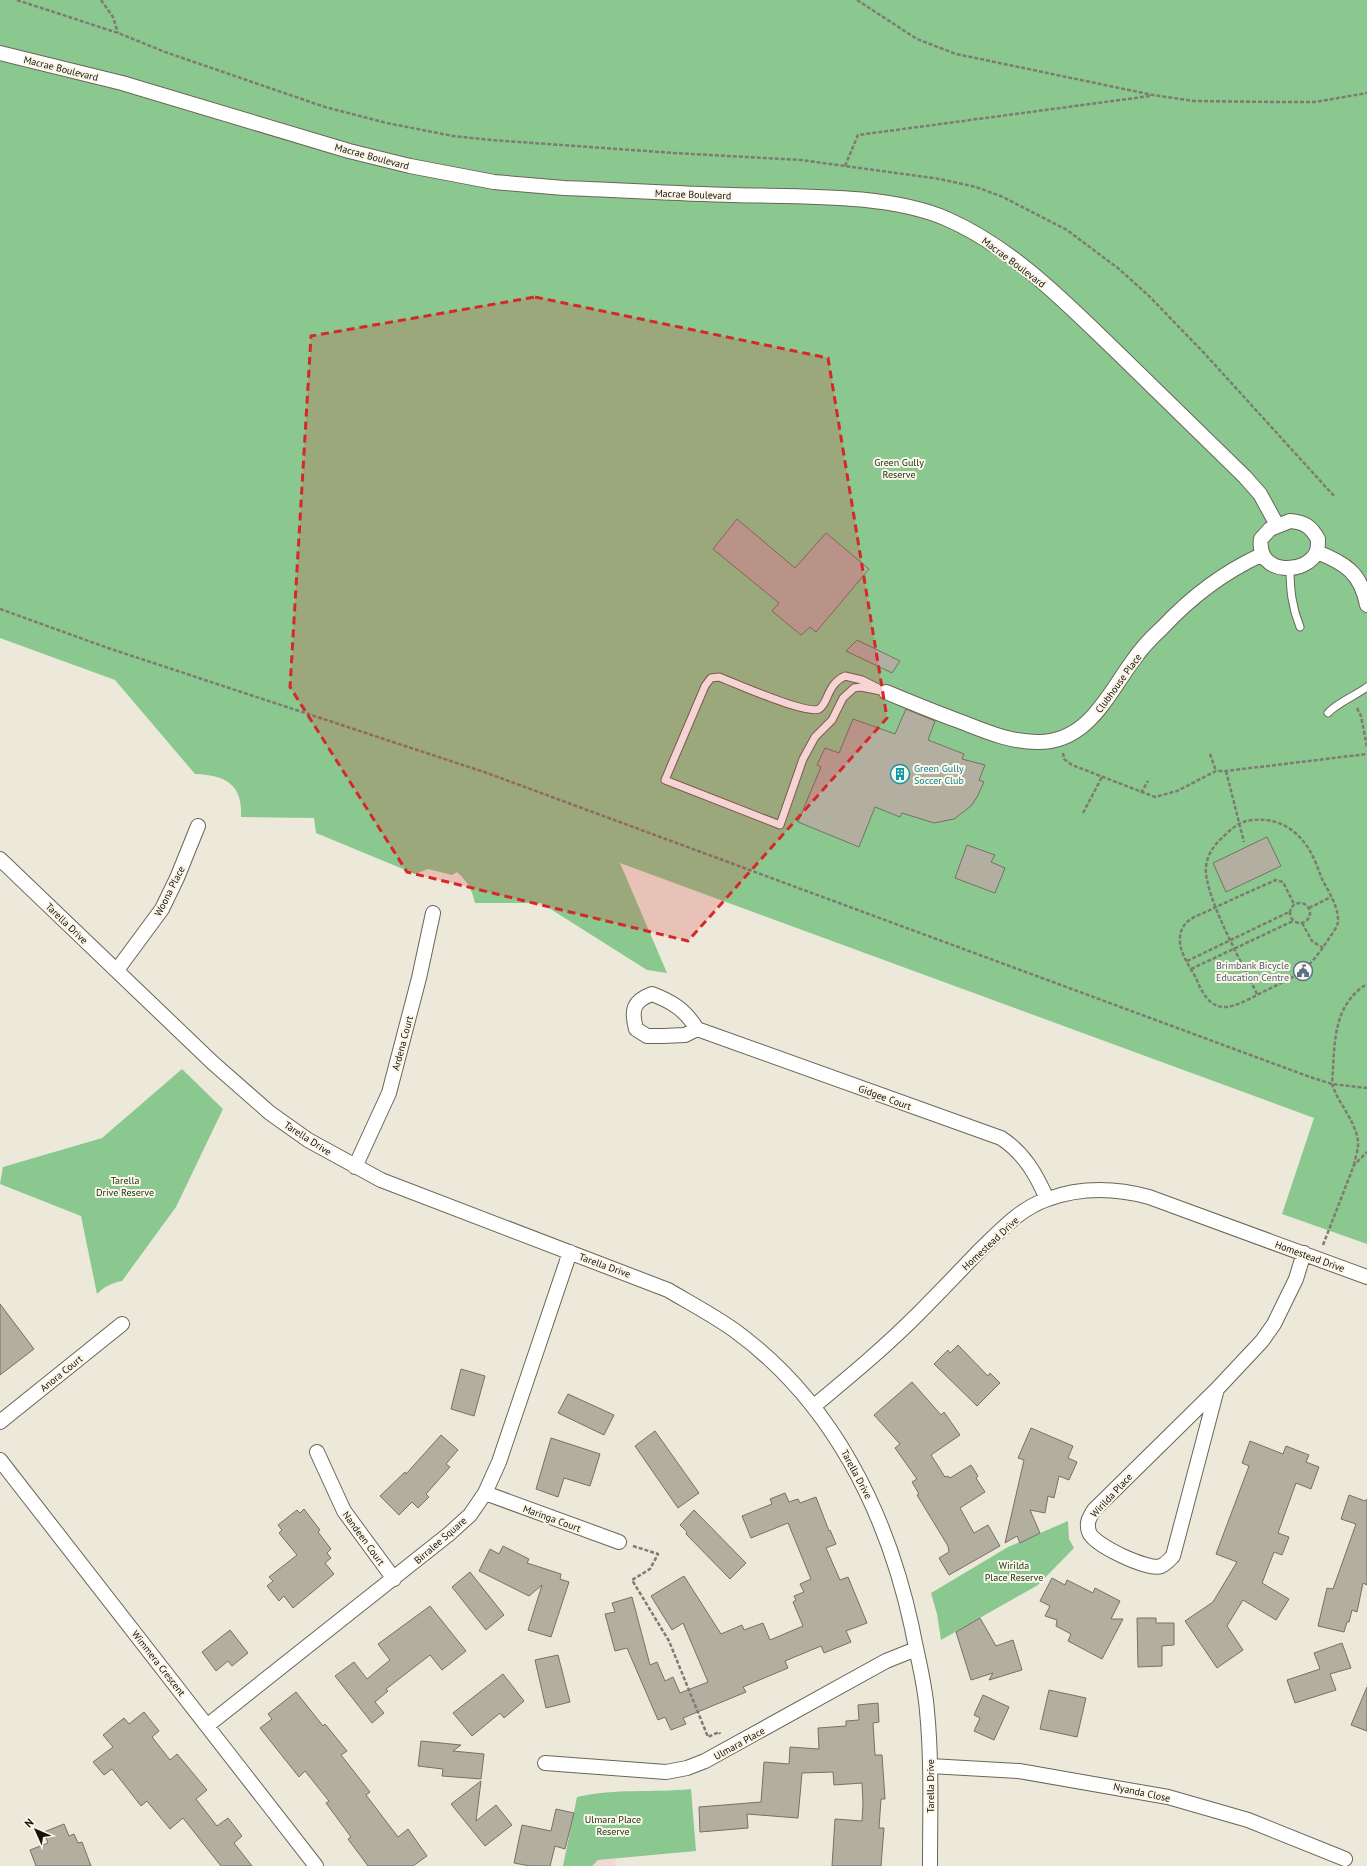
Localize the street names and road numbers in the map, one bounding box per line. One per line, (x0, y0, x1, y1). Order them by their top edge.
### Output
street label: Macrae Boulevard (22, 53, 100, 84)
street label: Macrae Boulevard (333, 140, 410, 173)
street label: Macrae Boulevard (655, 187, 731, 202)
street label: Macrae Boulevard (979, 234, 1048, 291)
street label: Clubhouse Place (1092, 651, 1144, 716)
street label: Woona Place (151, 864, 188, 918)
street label: Tarella Drive (43, 900, 91, 947)
street label: Ardena Court (389, 1014, 416, 1072)
street label: Gidgee Court (857, 1082, 914, 1113)
street label: Tarella Drive (282, 1118, 334, 1159)
street label: Homestead Drive (959, 1214, 1022, 1273)
street label: Homestead Drive (1273, 1238, 1346, 1275)
street label: Tarella Drive (577, 1250, 632, 1281)
street label: Anora Court (37, 1352, 86, 1394)
street label: Tarella Drive (838, 1447, 875, 1501)
street label: Wirilda Place (1088, 1470, 1135, 1520)
street label: Maringa Court (521, 1502, 583, 1535)
street label: Nandeen Court (340, 1509, 388, 1568)
street label: Birralee Square (411, 1514, 469, 1567)
street label: Wimmera Crescent (129, 1628, 189, 1699)
street label: Ulmara Place (711, 1724, 767, 1763)
street label: Tarella Drive (924, 1759, 937, 1813)
street label: Nyanda Close (1112, 1780, 1172, 1805)

